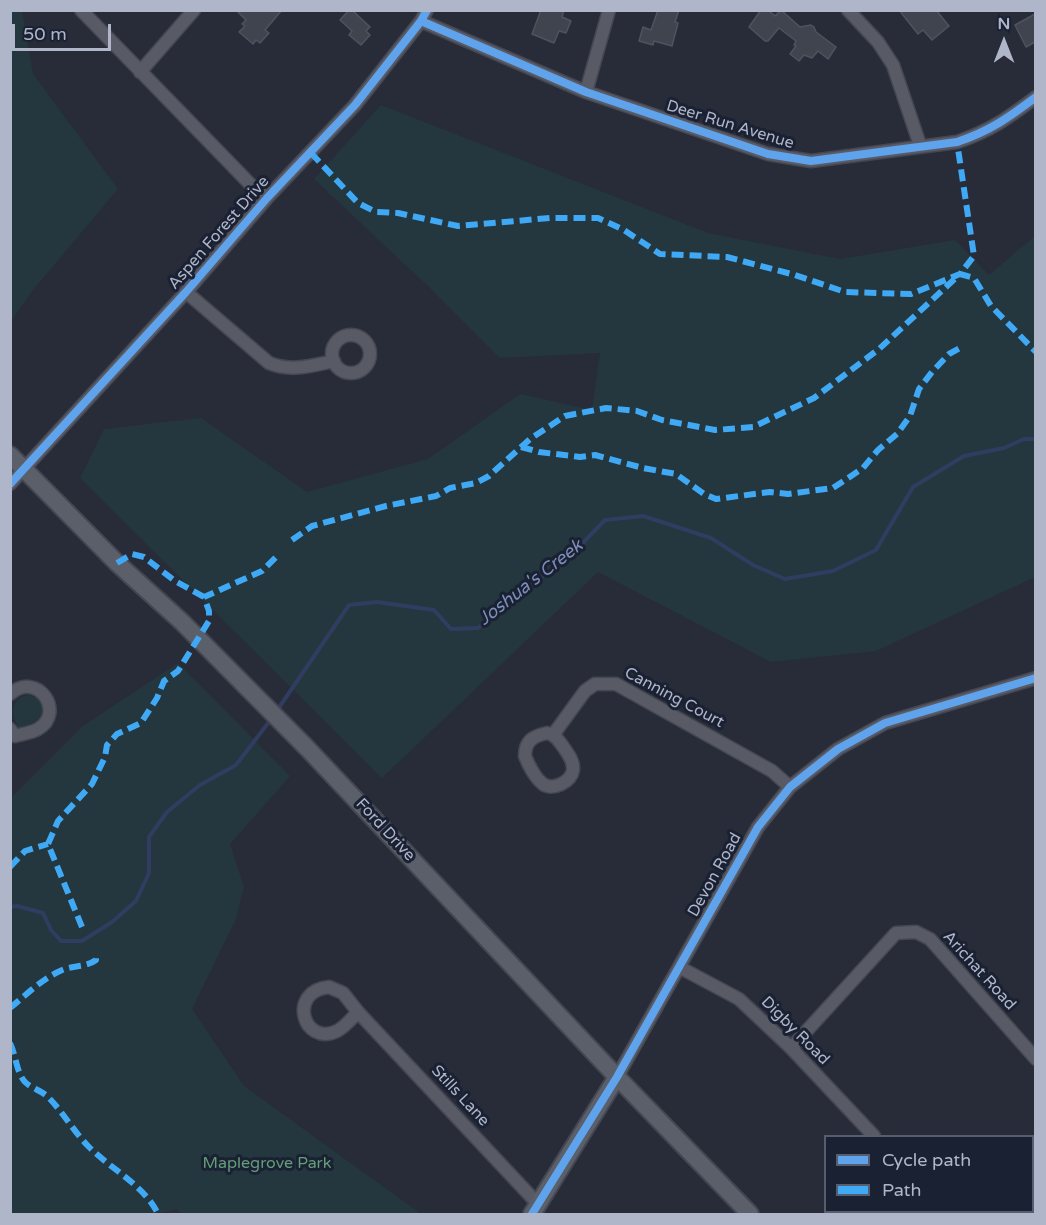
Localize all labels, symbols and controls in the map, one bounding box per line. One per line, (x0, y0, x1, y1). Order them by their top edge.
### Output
scale bar (15, 12, 114, 50)
north arrow (974, 12, 1034, 72)
text: N (998, 14, 1010, 34)
text: 50 m (23, 23, 67, 45)
street label: Deer Run Avenue (664, 96, 796, 154)
street label: Aspen Forest Drive (165, 172, 273, 294)
water label: Joshua's Creek (475, 536, 587, 630)
street label: Canning Court (621, 664, 727, 732)
street label: Ford Drive (351, 795, 419, 865)
street label: Devon Road (684, 830, 746, 920)
street label: Arichat Road (939, 928, 1019, 1014)
street label: Digby Road (757, 993, 833, 1069)
street label: Stills Lane (427, 1062, 493, 1130)
legend (824, 1135, 1034, 1213)
text: Cycle path (882, 1149, 971, 1171)
park label: Maplegrove Park (203, 1154, 331, 1174)
text: Path (882, 1179, 921, 1201)

